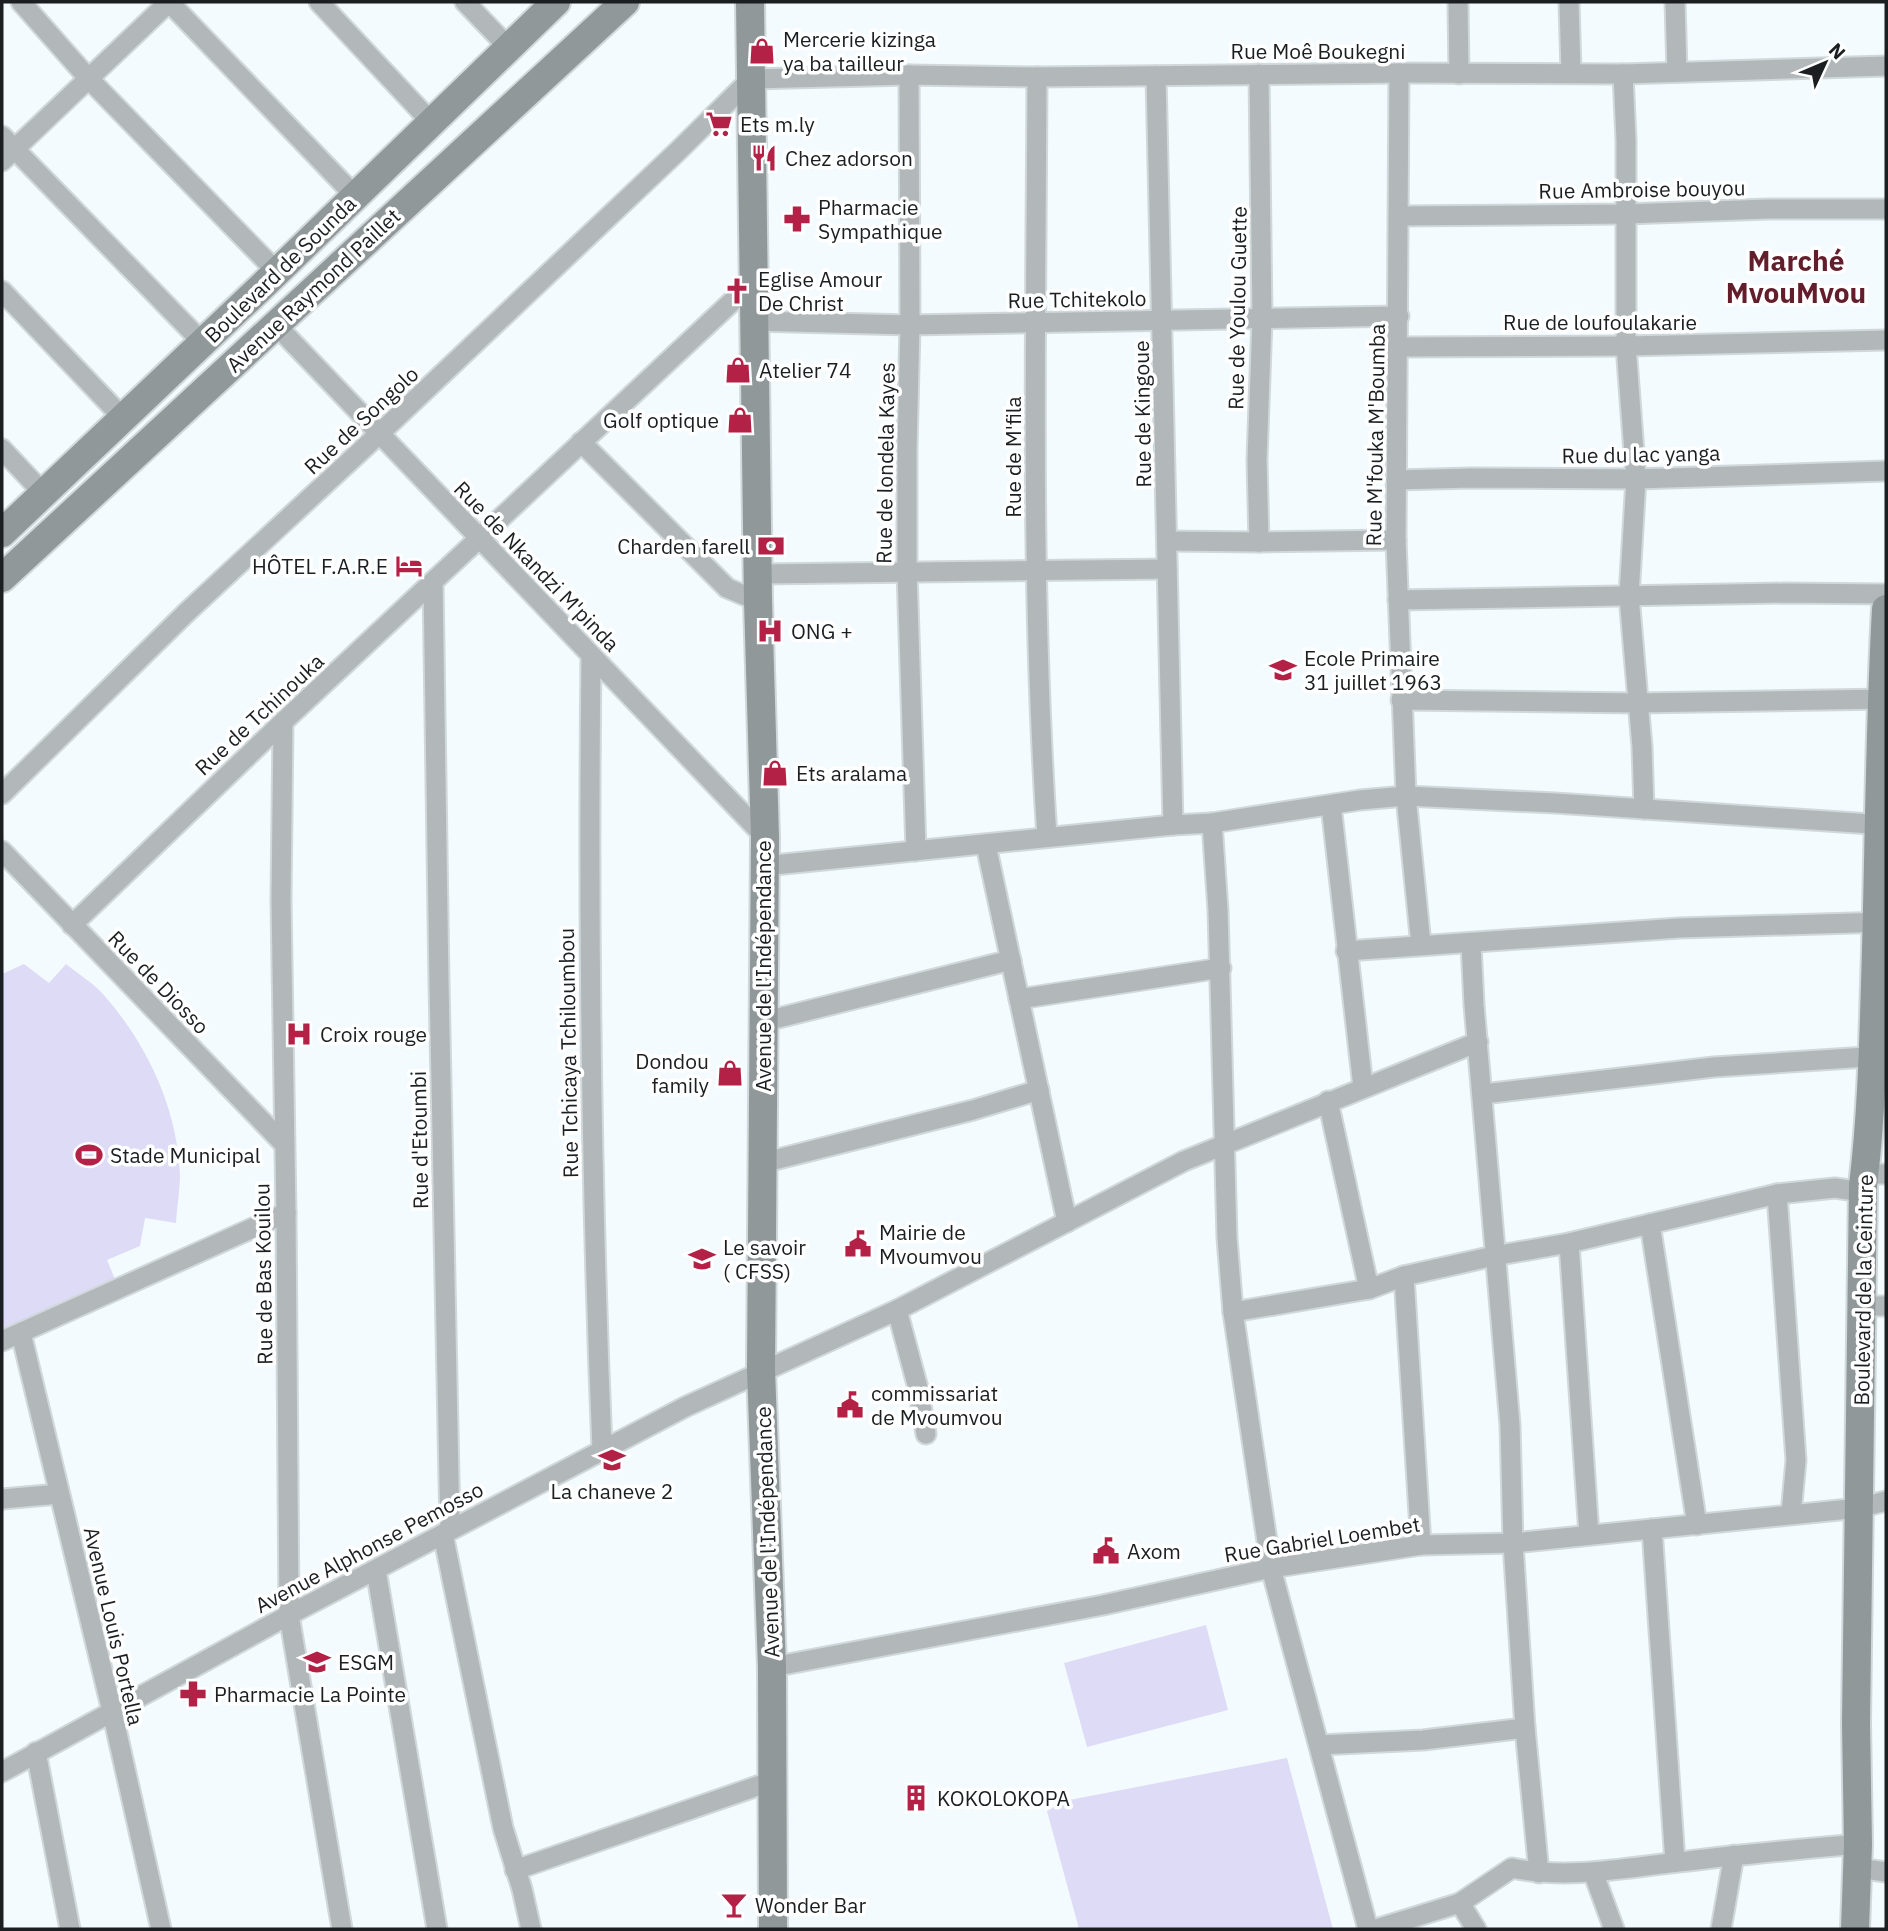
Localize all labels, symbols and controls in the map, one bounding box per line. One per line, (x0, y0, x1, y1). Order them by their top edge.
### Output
place label: Mercerie kizinga ya ba tailleur (783, 25, 936, 77)
north arrow (1790, 28, 1860, 98)
shop icon: Mercerie kizinga ya ba tailleur (747, 36, 777, 66)
street label: Rue Moê Boukegni (1230, 37, 1406, 65)
text: N (1824, 38, 1851, 64)
supermarket icon: Ets m.ly (704, 109, 734, 139)
place label: Ets m.ly (740, 110, 815, 138)
restaurant icon: Chez adorson (749, 143, 779, 173)
place label: Chez adorson (785, 144, 913, 172)
street label: Rue Ambroise bouyou (1538, 173, 1746, 205)
street label: Boulevard de Sounda (198, 189, 362, 349)
place label: Pharmacie Sympathique (818, 193, 943, 245)
street label: Avenue Raymond Paillet (220, 202, 406, 378)
pharmacy icon: Pharmacie Sympathique (782, 204, 812, 234)
street label: Rue de Youlou Guette (1221, 206, 1253, 410)
district label: Marché MvouMvou (1726, 242, 1866, 311)
place label: Eglise Amour De Christ (758, 265, 882, 317)
church icon: Eglise Amour De Christ (722, 276, 752, 306)
street label: Rue Tchitekolo (1007, 284, 1147, 314)
street label: Rue de loufoulakarie (1503, 308, 1697, 336)
street label: Rue M'fouka M'Boumba (1359, 323, 1391, 547)
street label: Rue de Kingoue (1127, 340, 1157, 488)
shop icon: Atelier 74 (723, 355, 753, 385)
place label: Atelier 74 (759, 356, 852, 384)
street label: Rue de Songolo (298, 360, 424, 480)
street label: Rue de londela Kayes (869, 362, 901, 564)
street label: Rue de M'fila (999, 396, 1027, 518)
shop icon: Golf optique (725, 405, 755, 435)
place label: Golf optique (603, 406, 719, 434)
street label: Rue du lac yanga (1561, 439, 1721, 469)
street label: Rue de Nkandzi M'pinda (448, 475, 626, 657)
bank icon: Charden farell (756, 531, 786, 561)
place label: Charden farell (617, 532, 750, 560)
hotel icon: HÔTEL F.A.R.E (394, 551, 424, 581)
place label: HÔTEL F.A.R.E (252, 552, 388, 580)
hospital icon: ONG + (755, 616, 785, 646)
place label: ONG + (791, 617, 853, 645)
place label: Ecole Primaire 31 juillet 1963 (1304, 644, 1442, 696)
street label: Rue de Tchinouka (188, 647, 330, 781)
school or university icon: Ecole Primaire 31 juillet 1963 (1268, 655, 1298, 685)
shop icon: Ets aralama (760, 758, 790, 788)
place label: Ets aralama (796, 759, 907, 787)
street label: Avenue de l'Indépendance (749, 840, 777, 1092)
street label: Rue de Diosso (102, 924, 216, 1040)
street label: Rue Tchicaya Tchiloumbou (552, 928, 584, 1178)
hospital icon: Croix rouge (284, 1019, 314, 1049)
place label: Croix rouge (320, 1020, 427, 1048)
place label: Dondou family (635, 1047, 710, 1099)
shop icon: Dondou family (715, 1058, 745, 1088)
street label: Rue d'Etoumbi (404, 1071, 434, 1209)
sports icon: Stade Municipal (74, 1140, 104, 1170)
place label: Stade Municipal (110, 1141, 261, 1169)
street label: Boulevard de la Ceinture (1847, 1174, 1879, 1406)
street label: Rue de Bas Kouilou (247, 1183, 279, 1365)
place label: Mairie de Mvoumvou (879, 1218, 982, 1270)
public building icon: Mairie de Mvoumvou (843, 1229, 873, 1259)
place label: Le savoir ( CFSS) (723, 1233, 806, 1285)
school or university icon: Le savoir ( CFSS) (687, 1244, 717, 1274)
place label: commissariat de Mvoumvou (871, 1379, 1003, 1431)
public building icon: commissariat de Mvoumvou (835, 1390, 865, 1420)
street label: Avenue de l'Indépendance (749, 1406, 785, 1658)
school or university icon: La chaneve 2 (597, 1445, 627, 1475)
street label: Avenue Alphonse Pemosso (250, 1475, 488, 1619)
place label: La chaneve 2 (551, 1477, 673, 1505)
street label: Rue Gabriel Loembet (1222, 1510, 1422, 1568)
street label: Avenue Louis Portella (78, 1524, 150, 1728)
public building icon: Axom (1091, 1536, 1121, 1566)
place label: Axom (1127, 1537, 1181, 1565)
school or university icon: ESGM (302, 1647, 332, 1677)
place label: ESGM (338, 1648, 394, 1676)
pharmacy icon: Pharmacie La Pointe (178, 1679, 208, 1709)
place label: Pharmacie La Pointe (214, 1680, 406, 1708)
building icon: KOKOLOKOPA (901, 1783, 931, 1813)
place label: KOKOLOKOPA (937, 1784, 1070, 1812)
bar icon: Wonder Bar (719, 1890, 749, 1920)
place label: Wonder Bar (755, 1891, 866, 1919)

